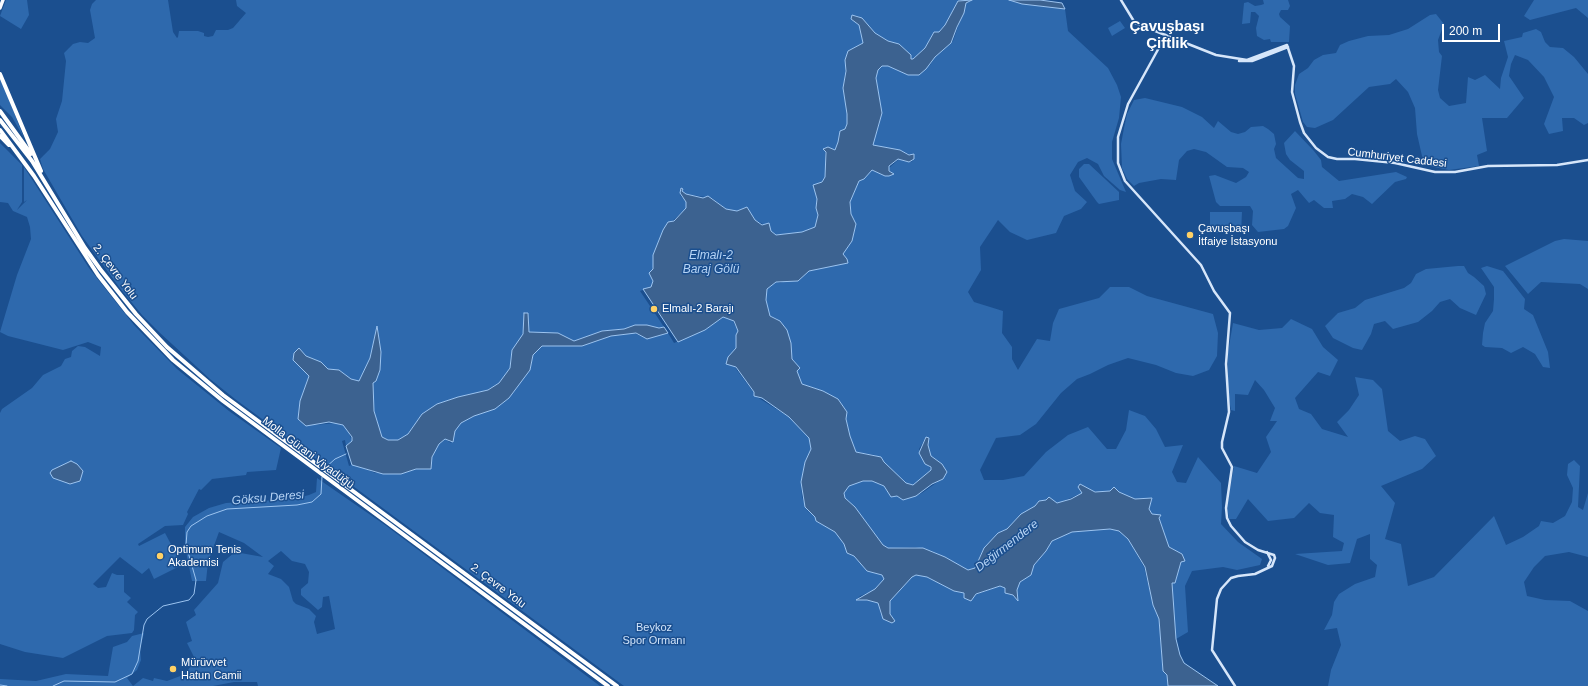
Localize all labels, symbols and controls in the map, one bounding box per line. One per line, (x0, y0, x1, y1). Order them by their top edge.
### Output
scale bar (1444, 16, 1502, 42)
district label: Çavuşbaşı Çiftlik (1129, 18, 1205, 53)
text: 200 m (1449, 24, 1482, 38)
street label: Cumhuriyet Caddesi (1347, 145, 1447, 171)
place label: Çavuşbaşı İtfaiye İstasyonu (1198, 222, 1277, 248)
marker: Çavuşbaşı İtfaiye İstasyonu (1185, 230, 1195, 240)
street label: 2. Çevre Yolu (90, 242, 140, 302)
water label: Elmalı-2 Baraj Gölü (683, 249, 739, 277)
place label: Elmalı-2 Barajı (662, 302, 734, 316)
marker: Elmalı-2 Barajı (649, 304, 659, 314)
street label: Molla Gürani Viyadüğü (260, 414, 356, 492)
water label: Göksu Deresi (231, 488, 305, 508)
water label: Değirmendere (973, 517, 1041, 575)
place label: Optimum Tenis Akademisi (168, 543, 241, 569)
marker: Optimum Tenis Akademisi (155, 551, 165, 561)
street label: 2. Çevre Yolu (468, 561, 528, 611)
park label: Beykoz Spor Ormanı (623, 621, 685, 647)
place label: Mürüvvet Hatun Camii (181, 656, 242, 682)
marker: Mürüvvet Hatun Camii (168, 664, 178, 674)

